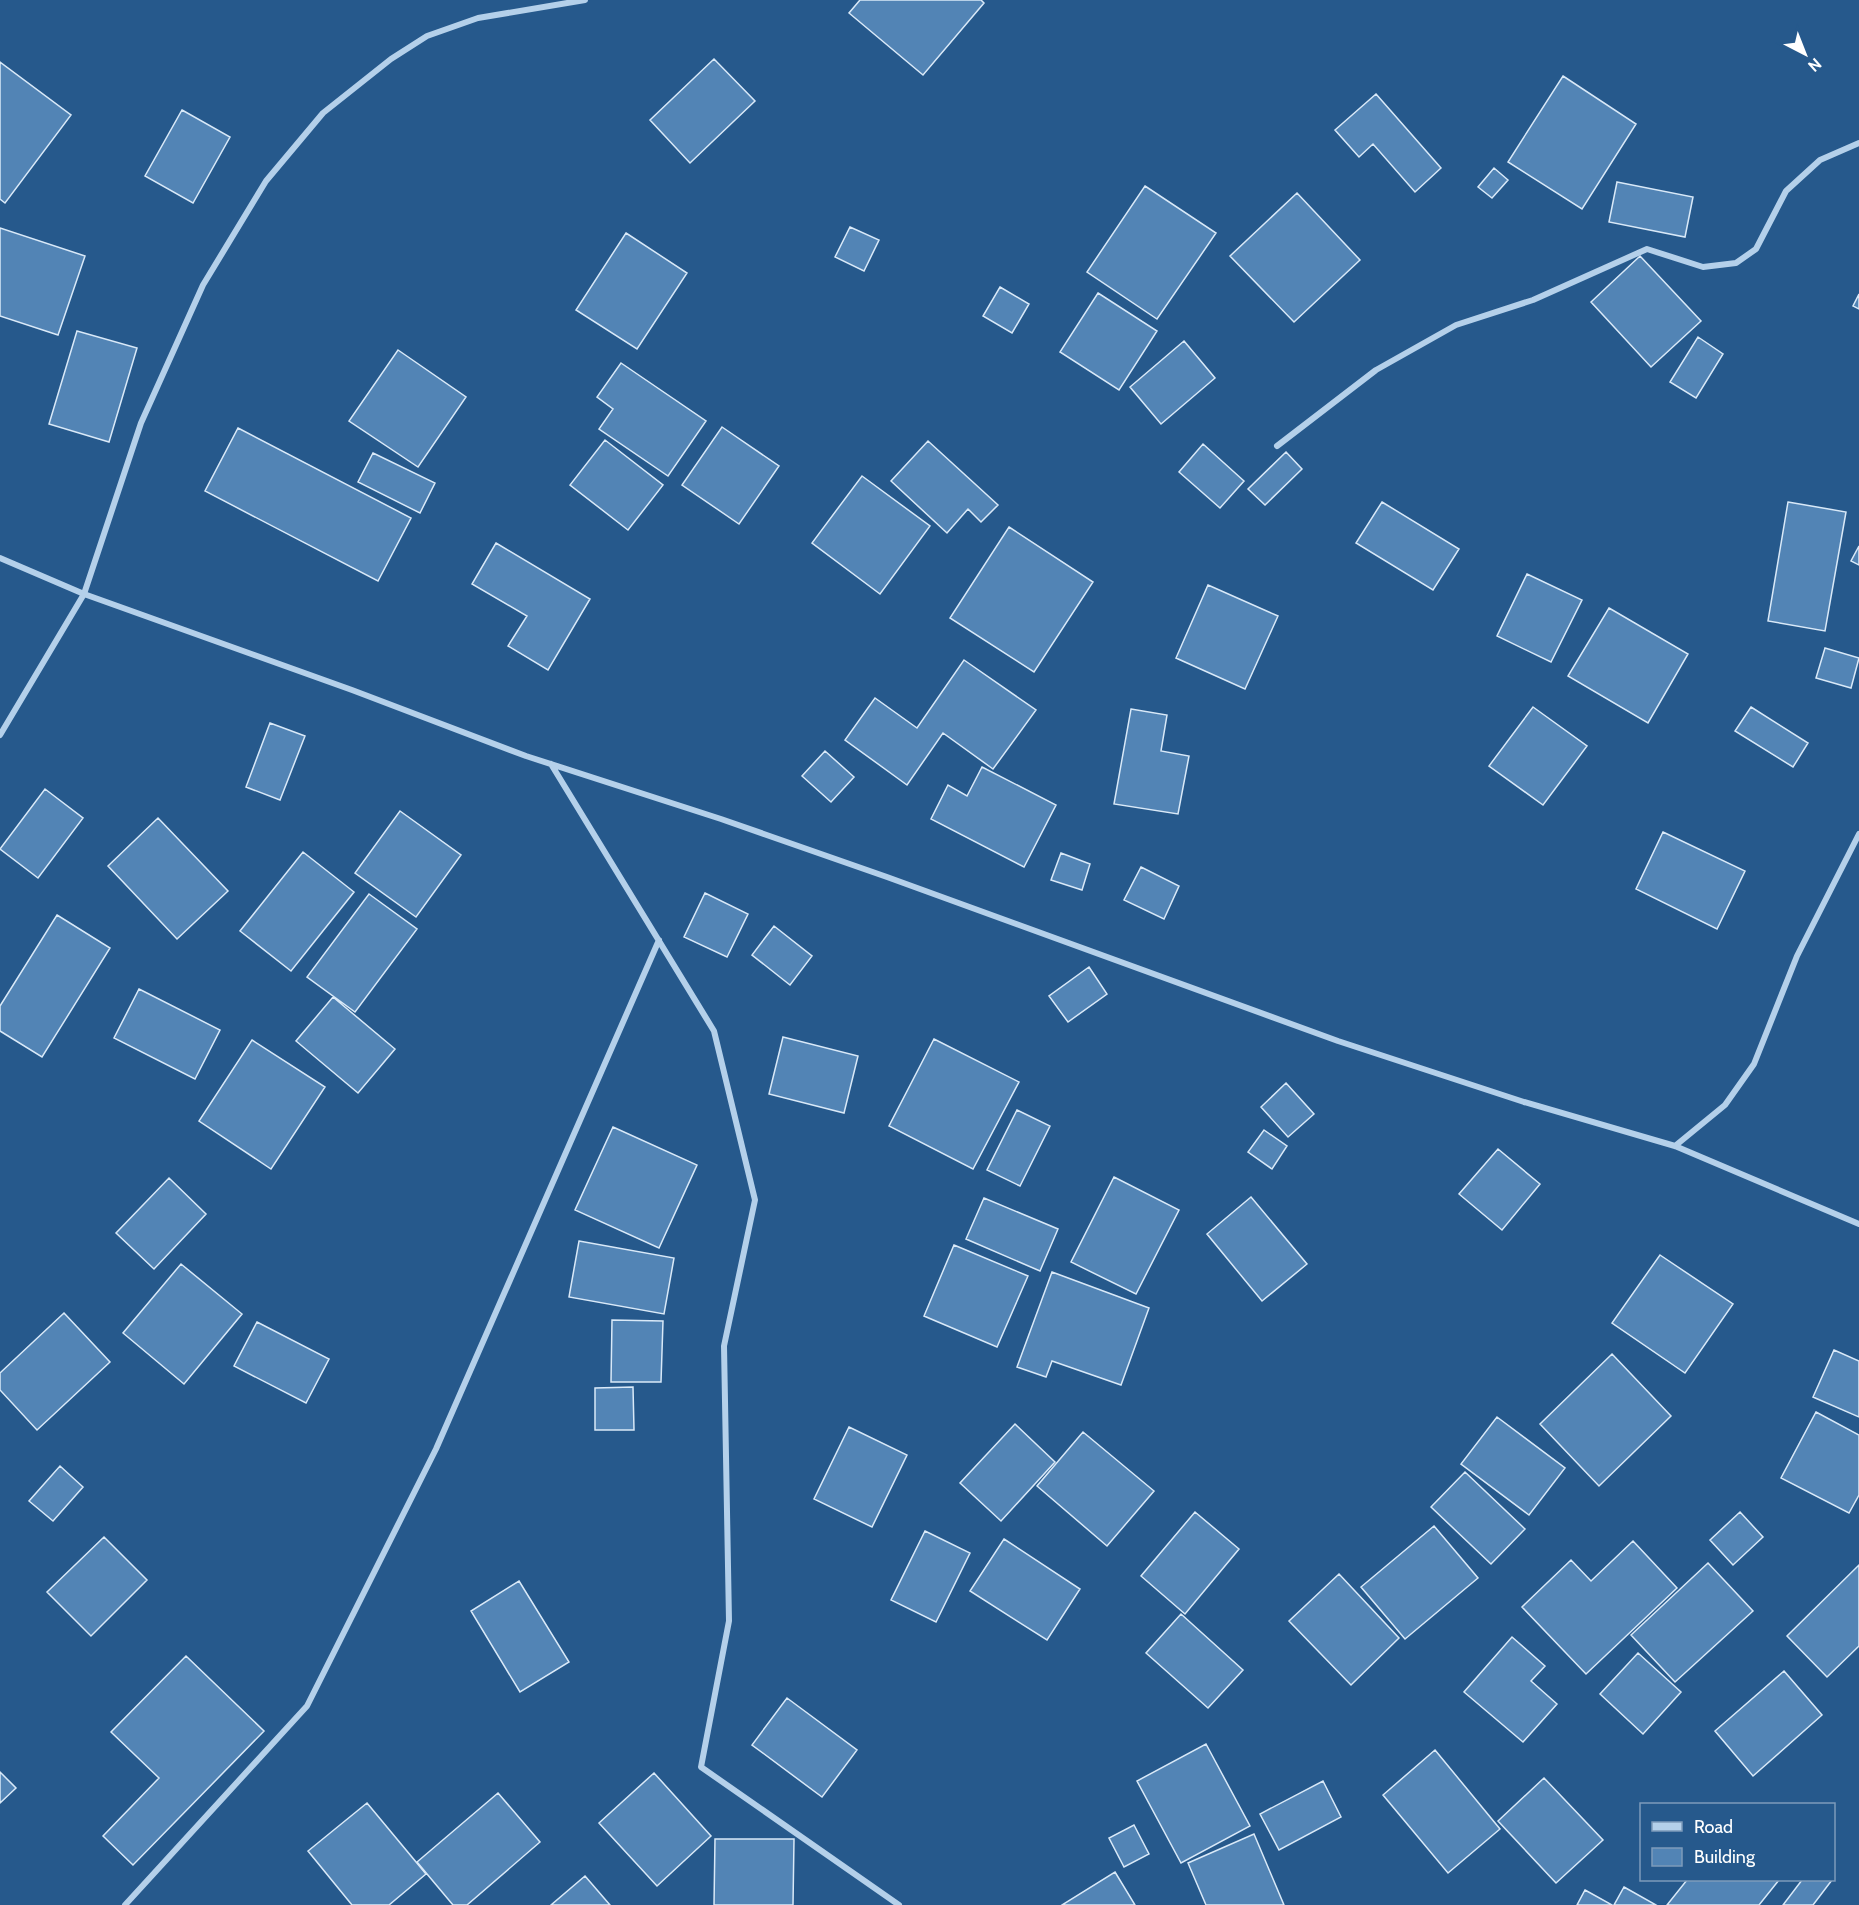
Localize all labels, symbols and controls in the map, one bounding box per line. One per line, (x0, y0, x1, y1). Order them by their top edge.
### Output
north arrow (1775, 24, 1835, 84)
text: N (1804, 54, 1825, 76)
legend (1640, 1803, 1835, 1881)
text: Road (1694, 1816, 1733, 1838)
text: Building (1694, 1846, 1756, 1868)

